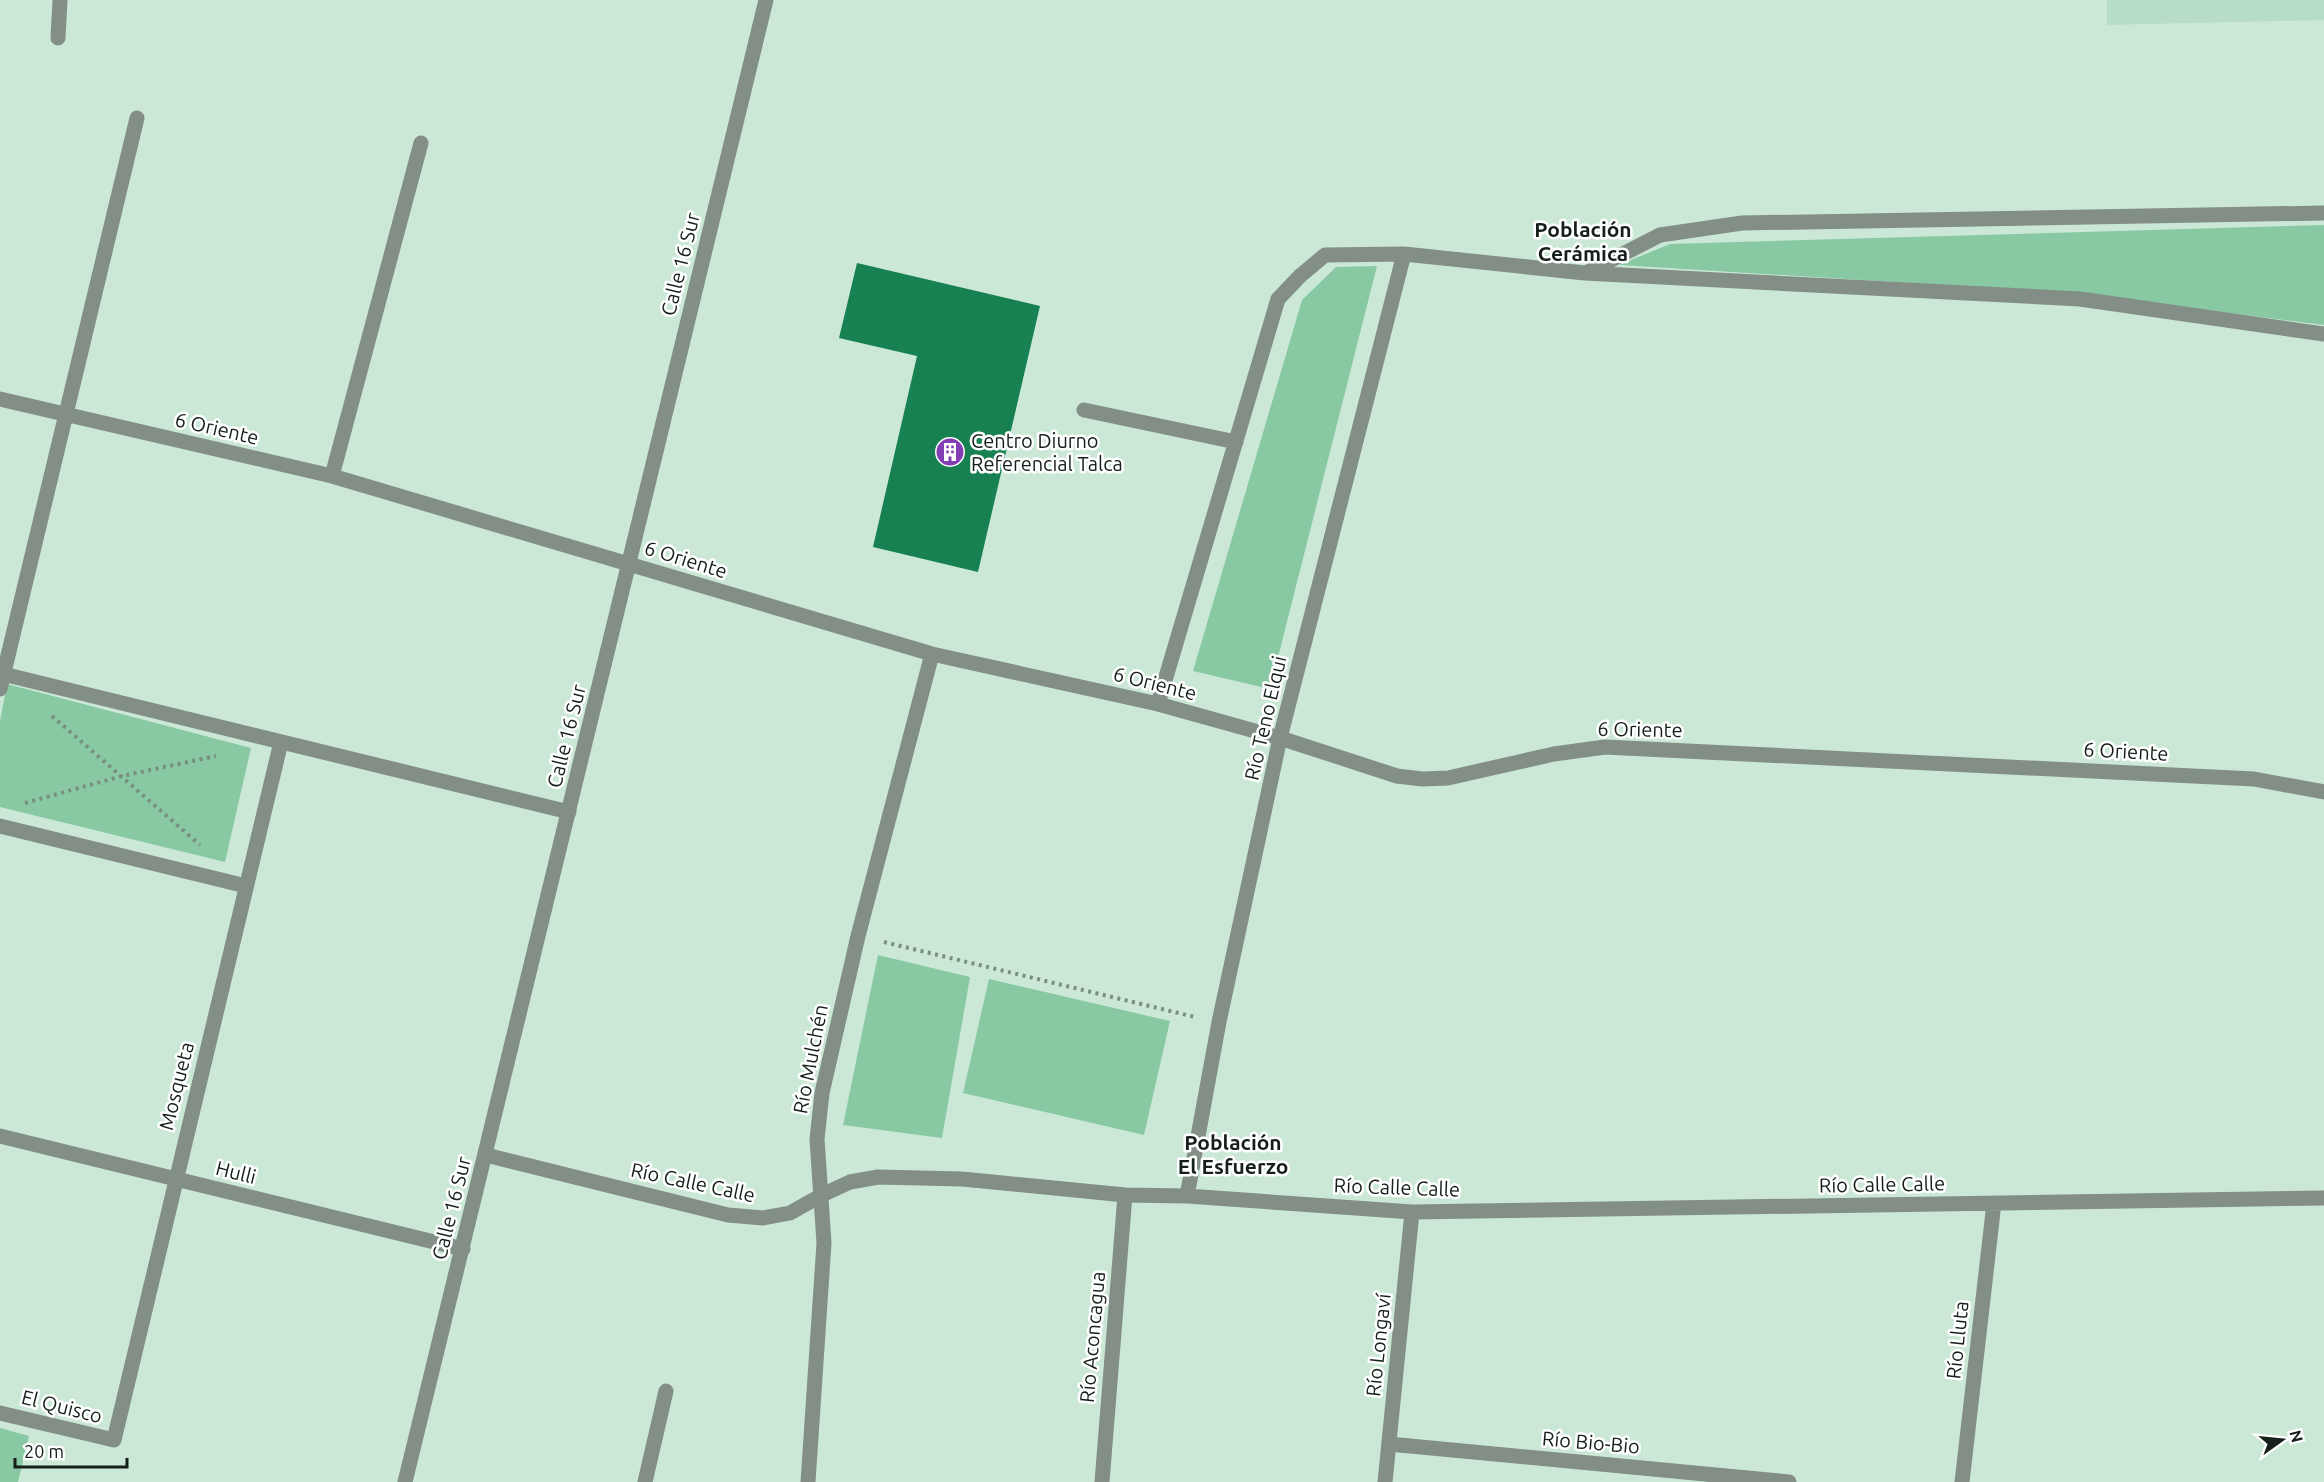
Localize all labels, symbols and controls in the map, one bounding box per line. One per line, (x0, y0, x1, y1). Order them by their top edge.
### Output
street label: Calle 16 Sur (656, 210, 704, 318)
district label: Población Cerámica (1534, 217, 1632, 265)
street label: 6 Oriente (173, 407, 261, 449)
place label: Centro Diurno Referencial Talca (971, 429, 1123, 475)
building icon: Centro Diurno Referencial Talca (934, 436, 966, 468)
street label: 6 Oriente (642, 536, 730, 582)
street label: Río Teno Elqui (1240, 654, 1290, 782)
street label: 6 Oriente (1111, 662, 1199, 704)
street label: Calle 16 Sur (542, 682, 590, 790)
street label: 6 Oriente (1597, 717, 1683, 741)
street label: 6 Oriente (2083, 737, 2169, 765)
street label: Río Mulchén (788, 1002, 832, 1116)
street label: Mosqueta (154, 1040, 198, 1132)
district label: Población El Esfuerzo (1178, 1130, 1288, 1178)
street label: Calle 16 Sur (427, 1154, 475, 1262)
street label: Hulli (213, 1156, 259, 1188)
street label: Río Calle Calle (629, 1158, 757, 1206)
street label: Río Calle Calle (1819, 1171, 1945, 1197)
street label: Río Calle Calle (1333, 1173, 1461, 1201)
street label: Río Aconcagua (1075, 1270, 1109, 1404)
street label: Río Longaví (1361, 1291, 1395, 1398)
street label: Río Lluta (1941, 1300, 1973, 1380)
street label: El Quisco (19, 1385, 105, 1427)
north arrow (2252, 1410, 2312, 1470)
street label: Río Bio-Bio (1541, 1426, 1641, 1458)
text: N (2286, 1428, 2307, 1444)
scale bar (15, 1431, 128, 1469)
text: 20 m (24, 1441, 64, 1461)

